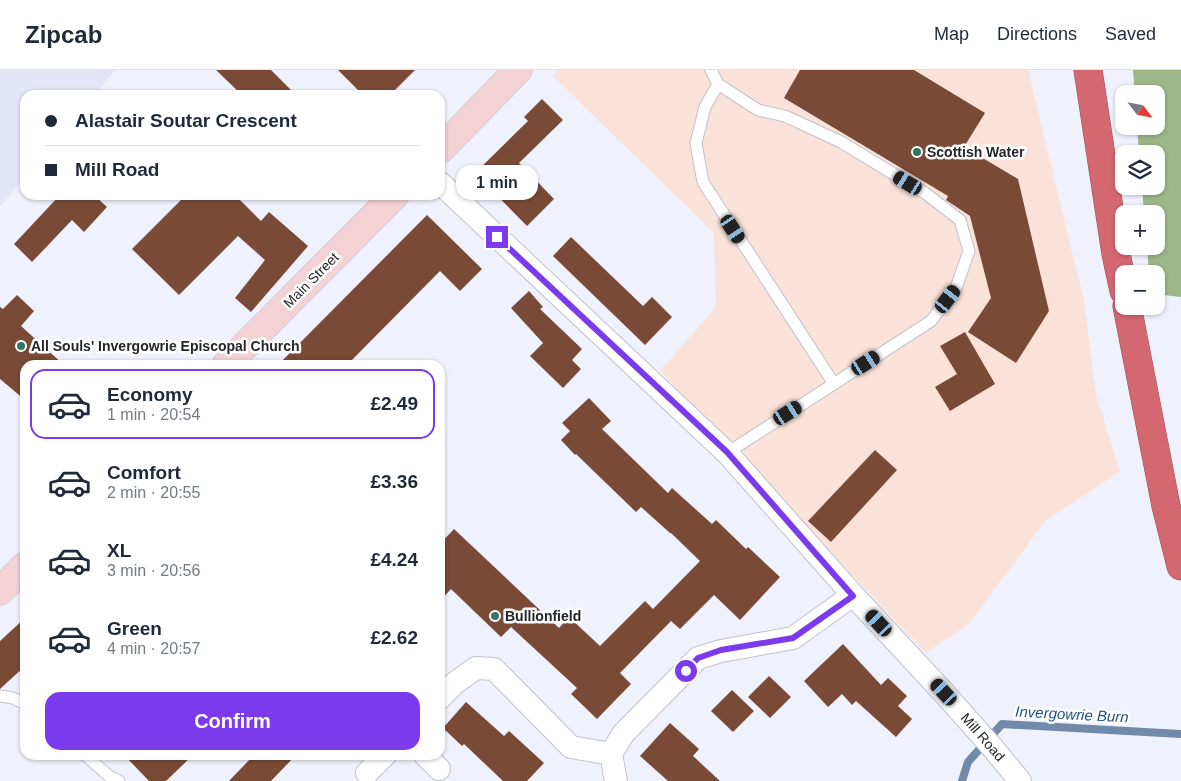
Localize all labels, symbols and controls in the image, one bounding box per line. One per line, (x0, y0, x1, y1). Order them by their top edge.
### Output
text: Zipcab (25, 21, 102, 48)
text: Map (934, 24, 969, 44)
text: Directions (997, 24, 1077, 44)
text: Saved (1105, 24, 1156, 44)
north arrow (1115, 85, 1165, 135)
map controls (1115, 85, 1165, 315)
text: Alastair Soutar Crescent (75, 110, 297, 131)
place label: Scottish Water (927, 144, 1025, 160)
button: layers (1115, 145, 1165, 195)
marker: Scottish Water (911, 146, 923, 158)
text: Mill Road (75, 159, 159, 180)
callout: 1 min (456, 164, 538, 200)
car (891, 169, 924, 197)
text: 1 min (476, 174, 518, 191)
button: + (1115, 205, 1165, 255)
car (718, 212, 747, 246)
route end (486, 226, 508, 248)
street label: Main Street (280, 249, 342, 311)
button: − (1115, 265, 1165, 315)
car (932, 283, 963, 315)
place label: All Souls' Invergowrie Episcopal Church (31, 338, 300, 354)
marker: All Souls' Invergowrie Episcopal Church (15, 340, 27, 352)
car (849, 349, 882, 377)
icon: car (47, 382, 92, 427)
text: Economy (107, 384, 193, 405)
text: £2.49 (370, 393, 418, 414)
car (771, 399, 804, 427)
text: 1 min · 20:54 (107, 406, 200, 423)
icon: car (47, 460, 92, 505)
text: Comfort (107, 462, 181, 483)
text: £3.36 (370, 471, 418, 492)
text: 2 min · 20:55 (107, 484, 200, 501)
icon: car (47, 538, 92, 583)
text: XL (107, 540, 131, 561)
text: £4.24 (370, 549, 418, 570)
text: 3 min · 20:56 (107, 562, 200, 579)
car (863, 607, 894, 639)
place label: Bullionfield (505, 608, 581, 624)
marker: Bullionfield (489, 610, 501, 622)
icon: car (47, 616, 92, 661)
text: Green (107, 618, 162, 639)
text: £2.62 (370, 627, 418, 648)
text: 4 min · 20:57 (107, 640, 200, 657)
route start (675, 660, 697, 682)
car (928, 676, 959, 708)
button: Confirm (45, 692, 420, 750)
water label: Invergowrie Burn (1015, 703, 1129, 725)
street label: Mill Road (958, 710, 1008, 764)

